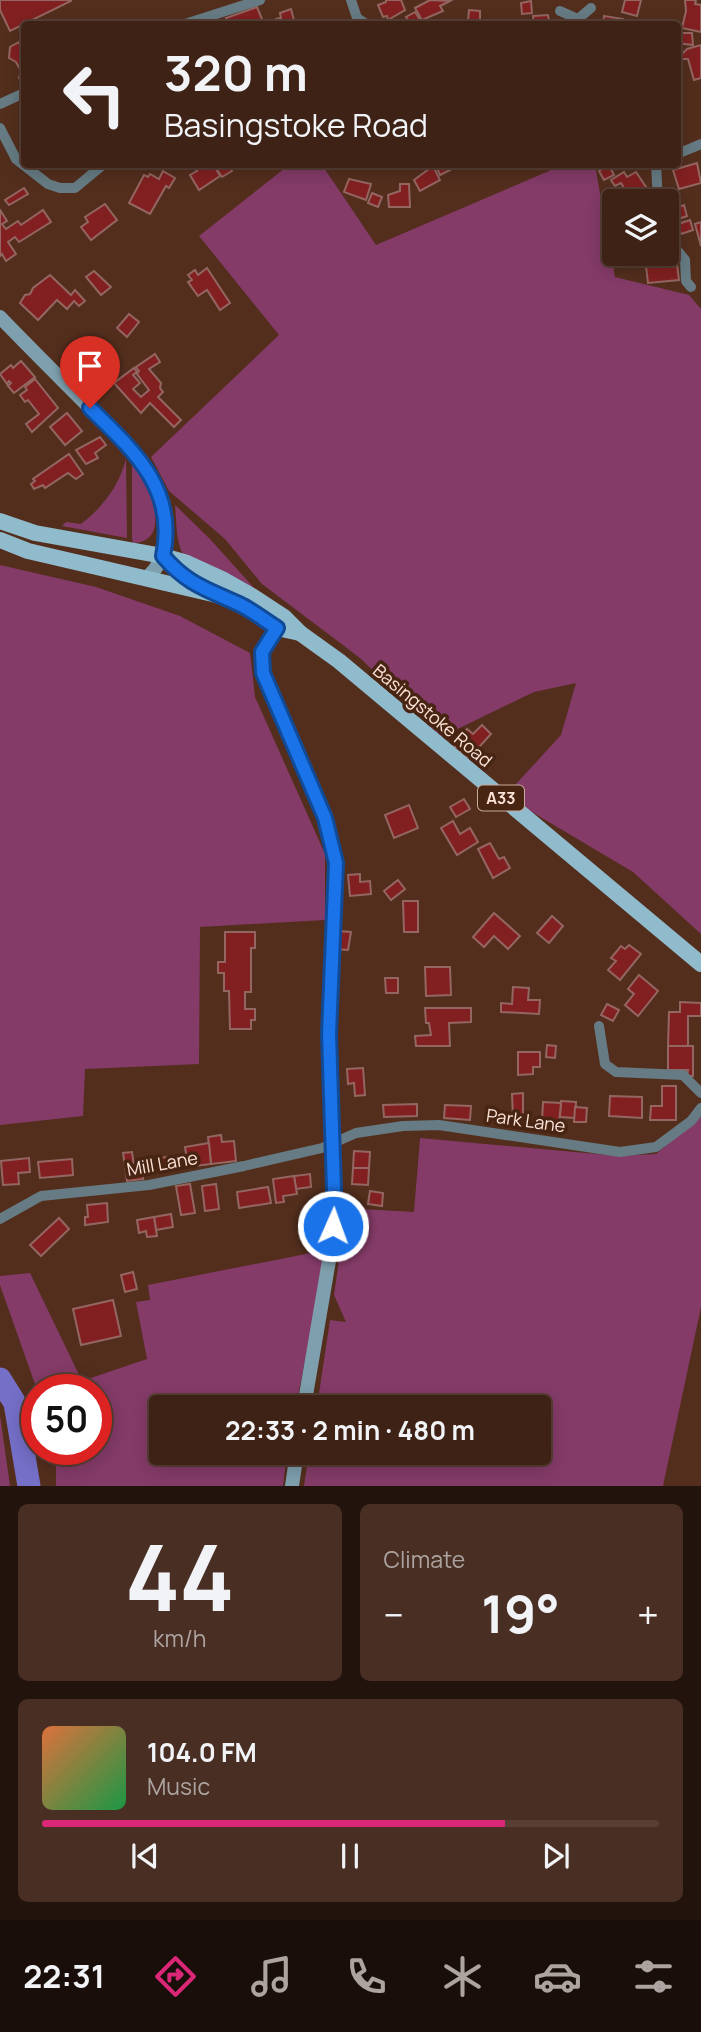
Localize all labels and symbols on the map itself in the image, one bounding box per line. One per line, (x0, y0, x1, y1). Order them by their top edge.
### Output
pin (60, 336, 120, 408)
street label: Basingstoke Road (368, 658, 498, 772)
road number: A33 (478, 786, 524, 810)
street label: Park Lane (485, 1103, 567, 1137)
street label: Mill Lane (125, 1145, 199, 1181)
position arrow (296, 1189, 370, 1263)
speed limit sign: 50 (21, 1374, 112, 1465)

